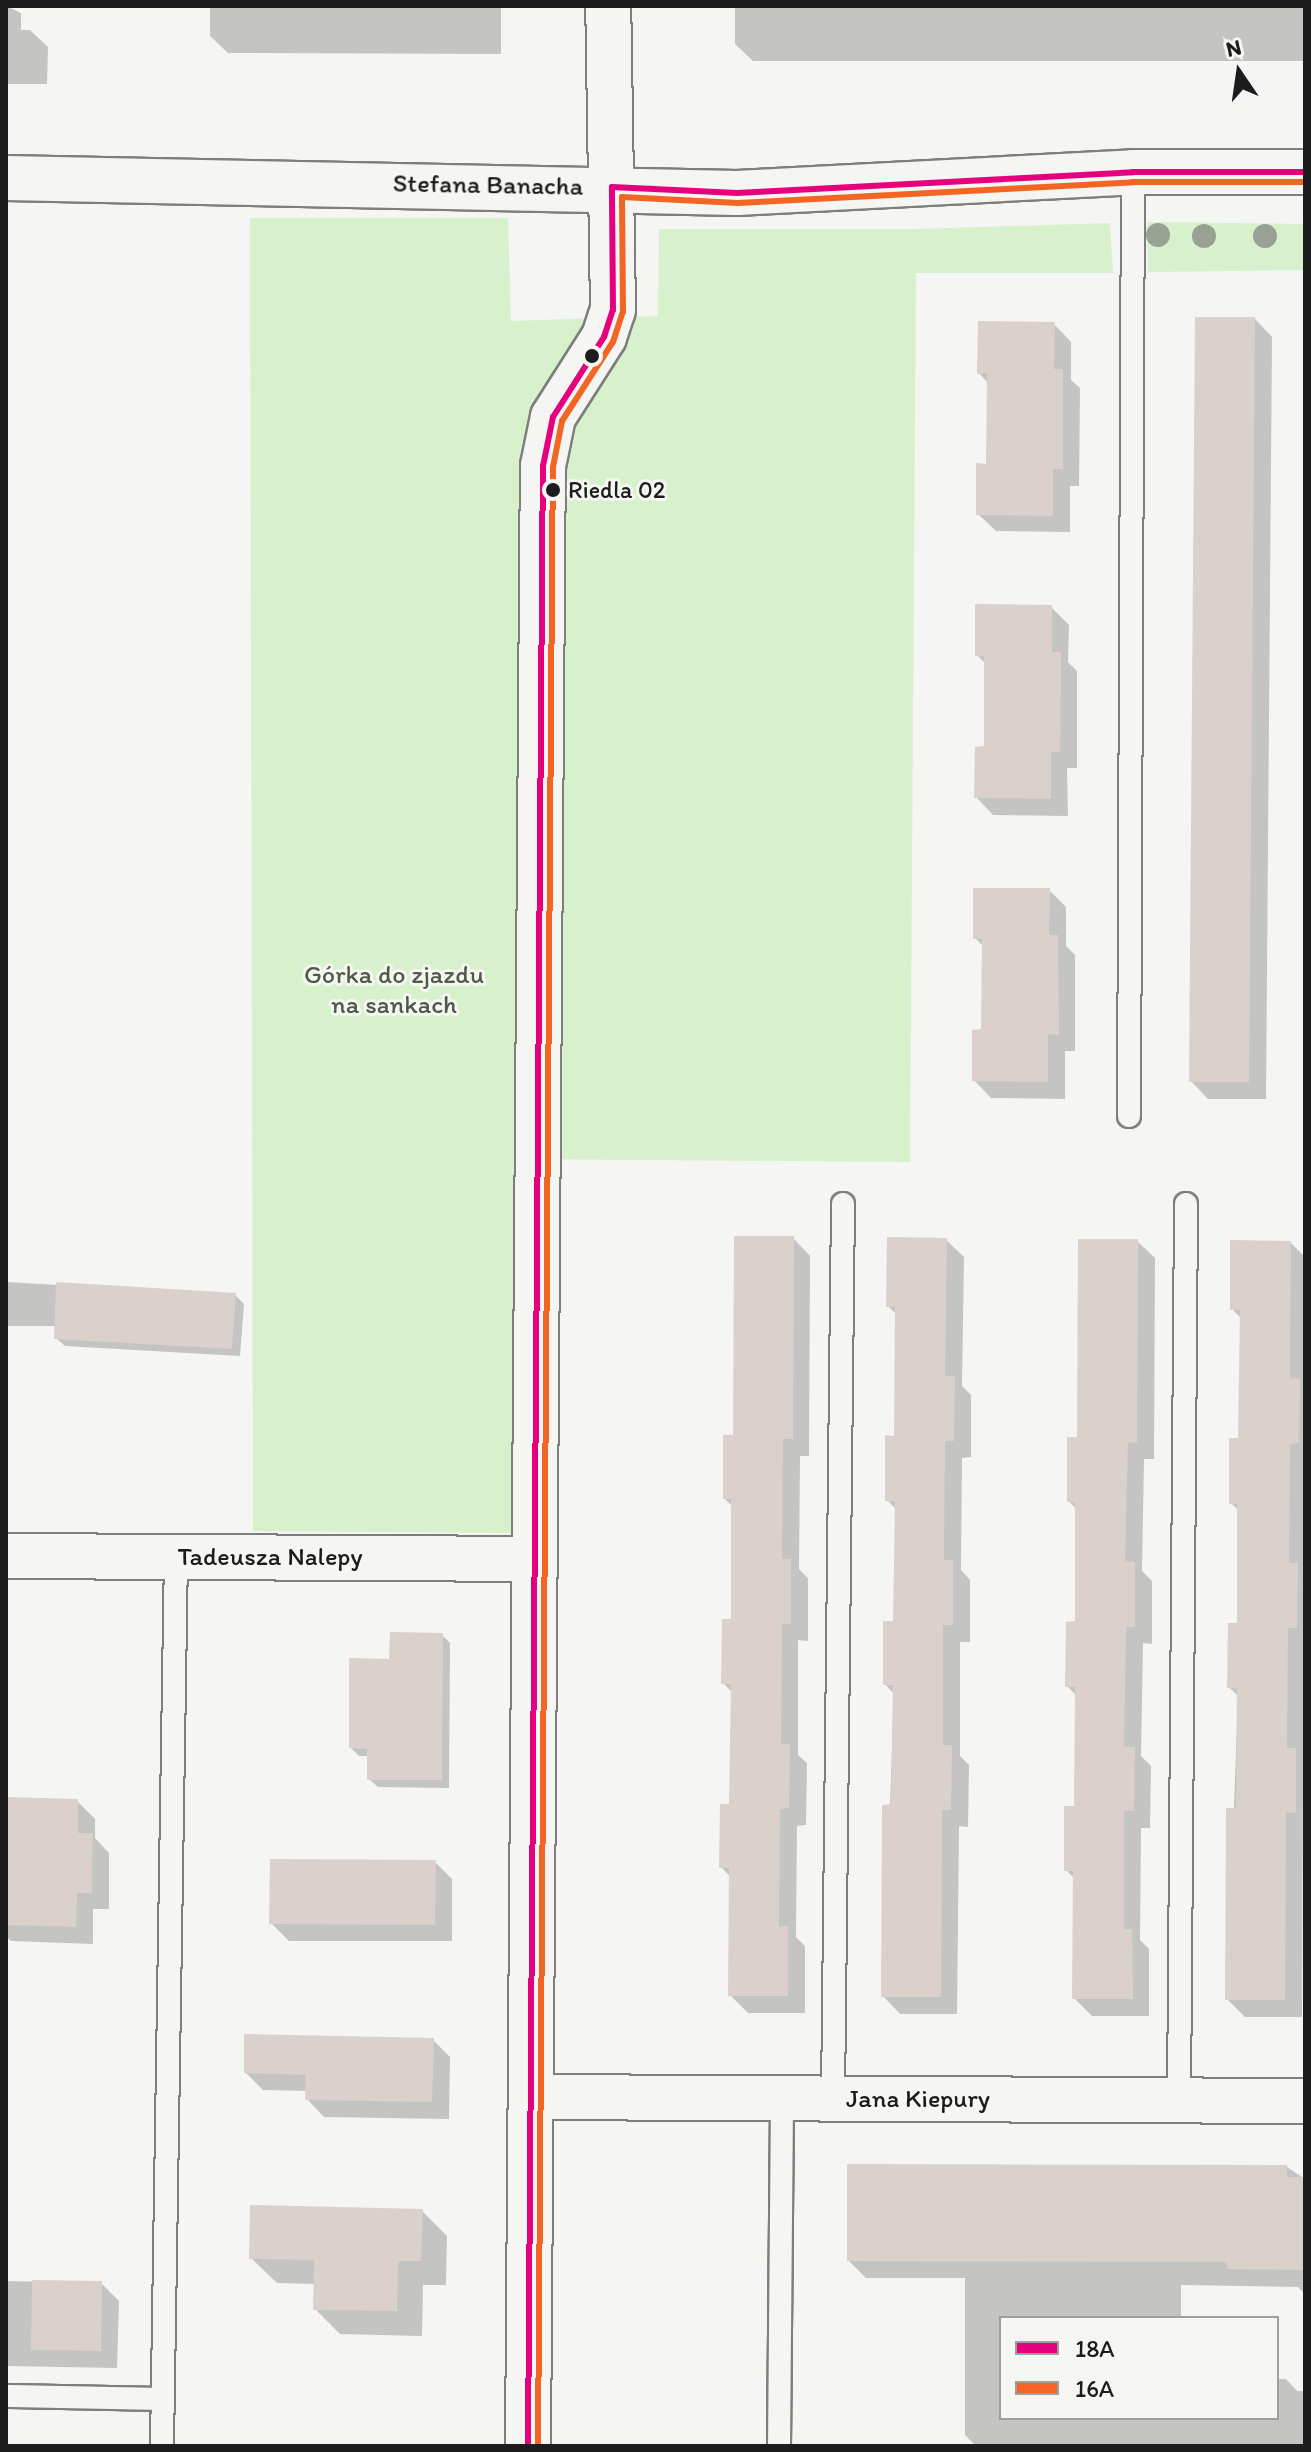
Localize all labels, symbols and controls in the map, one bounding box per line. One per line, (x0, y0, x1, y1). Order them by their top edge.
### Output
north arrow (1199, 32, 1279, 112)
text: N (1223, 33, 1244, 63)
street label: Stefana Banacha (393, 168, 583, 202)
unlabelled marker (584, 348, 600, 364)
place label: Riedla 02 (568, 476, 665, 504)
marker: Riedla 02 (545, 482, 561, 498)
park label: Górka do zjazdu na sankach (304, 959, 484, 1020)
street label: Tadeusza Nalepy (177, 1541, 363, 1573)
street label: Jana Kiepury (846, 2083, 990, 2115)
legend (999, 2316, 1279, 2420)
text: 18A (1075, 2334, 1115, 2363)
text: 16A (1075, 2374, 1114, 2403)

